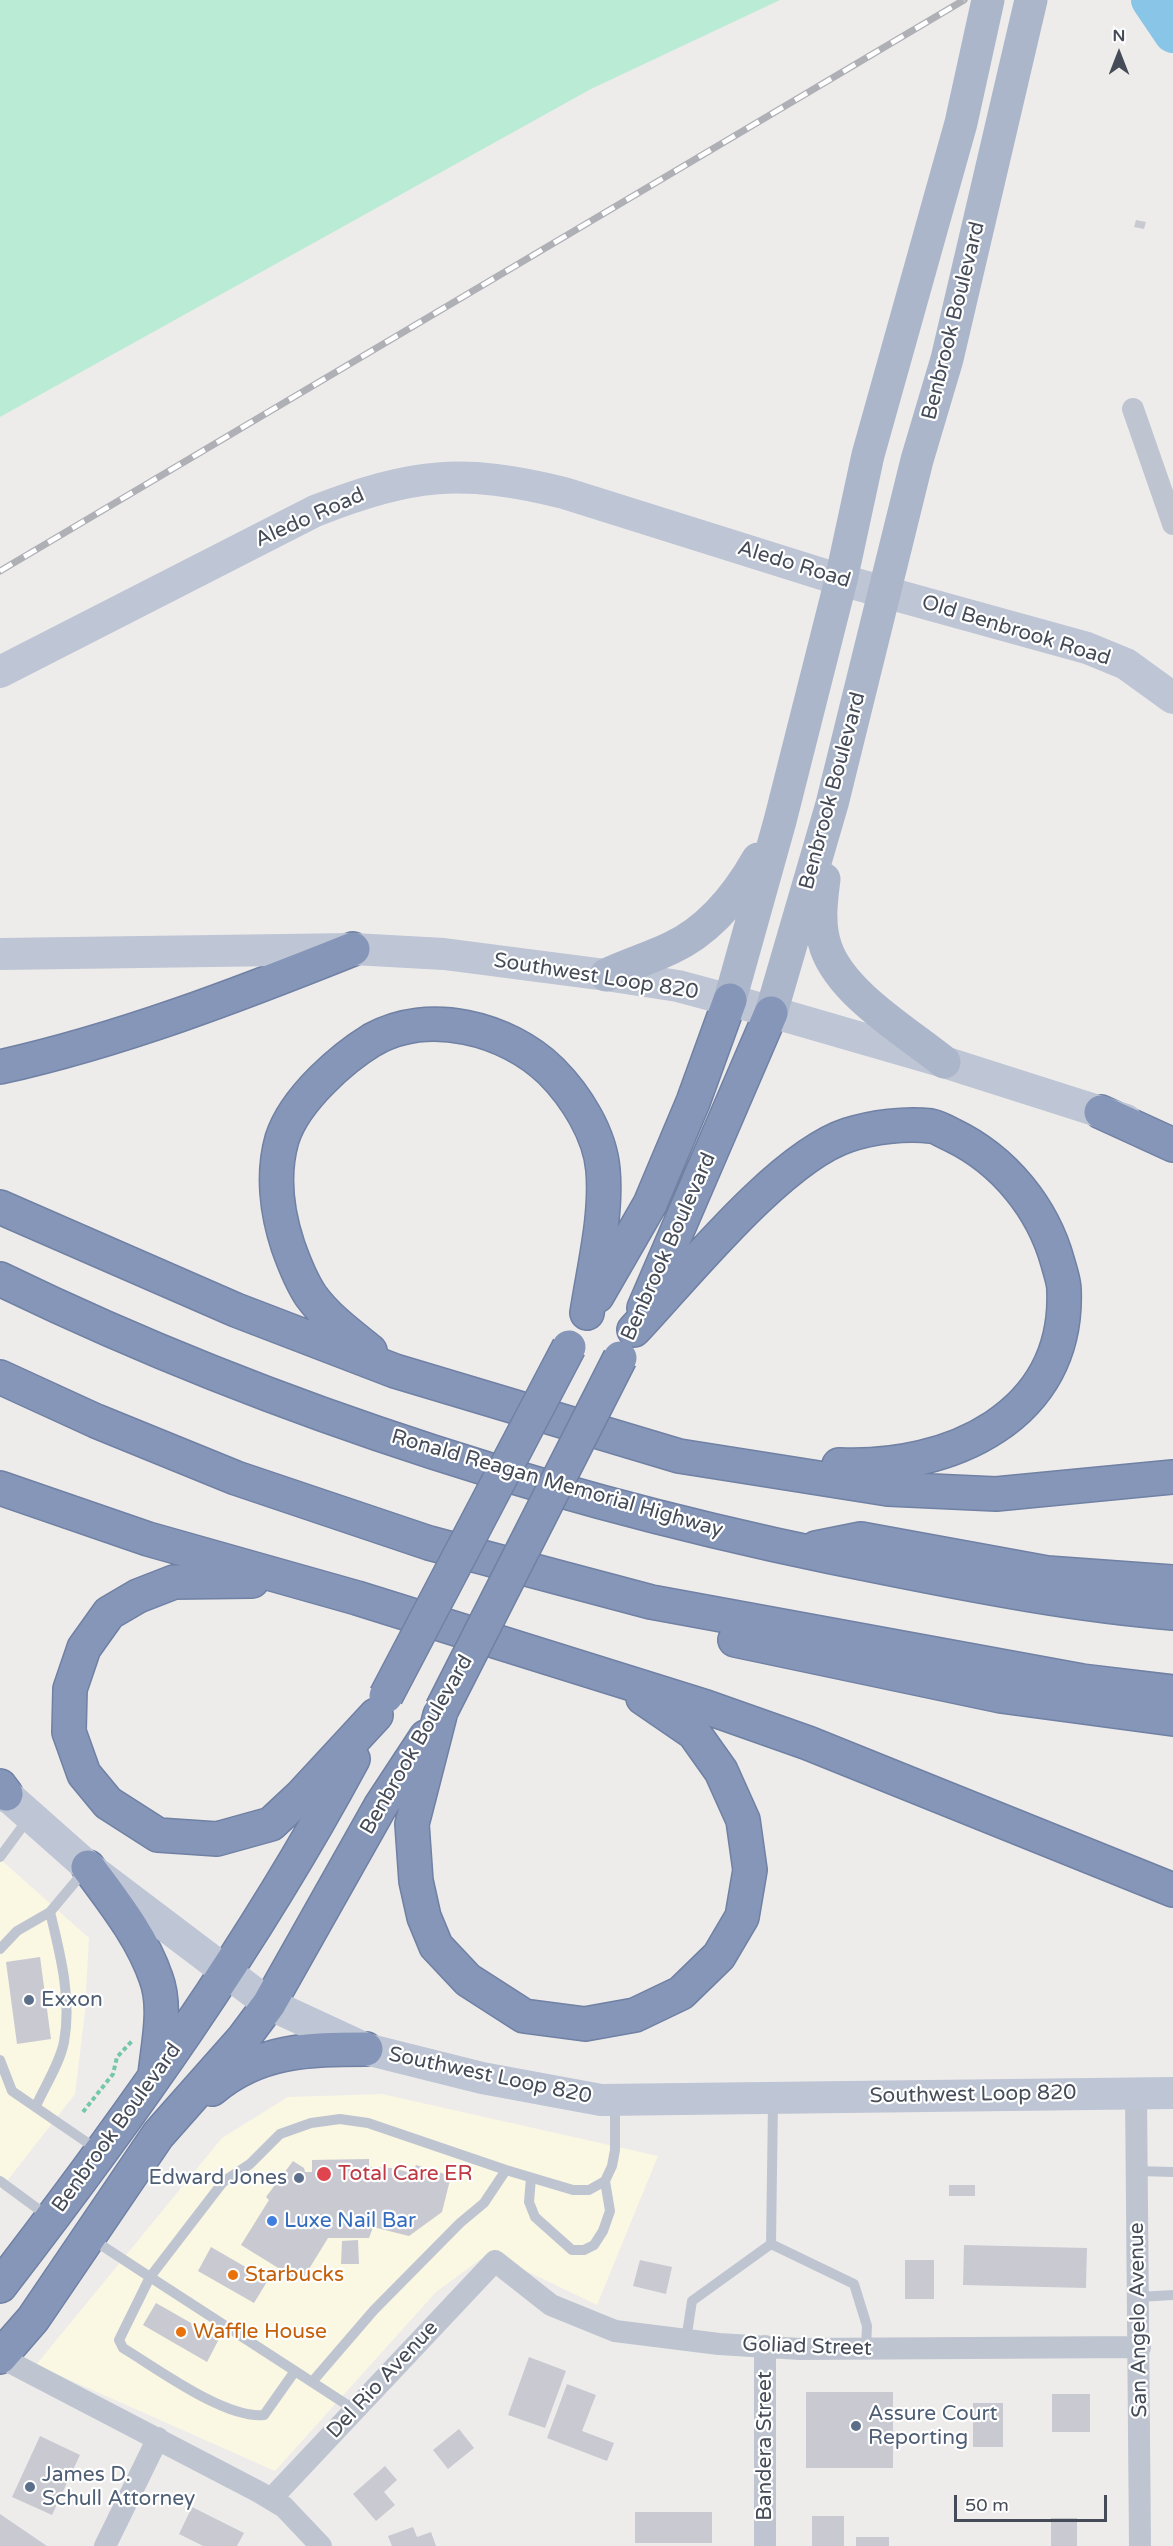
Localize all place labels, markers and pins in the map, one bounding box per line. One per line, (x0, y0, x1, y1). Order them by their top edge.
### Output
place label: Exxon (41, 1987, 103, 2013)
marker: Exxon (22, 1993, 36, 2007)
place label: Total Care ER (338, 2161, 472, 2187)
place label: Edward Jones (149, 2165, 287, 2191)
marker: Total Care ER (315, 2165, 333, 2183)
marker: Edward Jones (292, 2171, 306, 2185)
place label: Luxe Nail Bar (284, 2208, 416, 2234)
marker: Luxe Nail Bar (265, 2214, 279, 2228)
place label: Starbucks (245, 2262, 344, 2288)
marker: Starbucks (226, 2268, 240, 2282)
place label: Waffle House (193, 2319, 327, 2345)
marker: Waffle House (174, 2325, 188, 2339)
place label: Assure Court Reporting (868, 2401, 998, 2451)
marker: Assure Court Reporting (849, 2419, 863, 2433)
place label: James D. Schull Attorney (42, 2462, 195, 2512)
marker: James D. Schull Attorney (23, 2480, 37, 2494)

